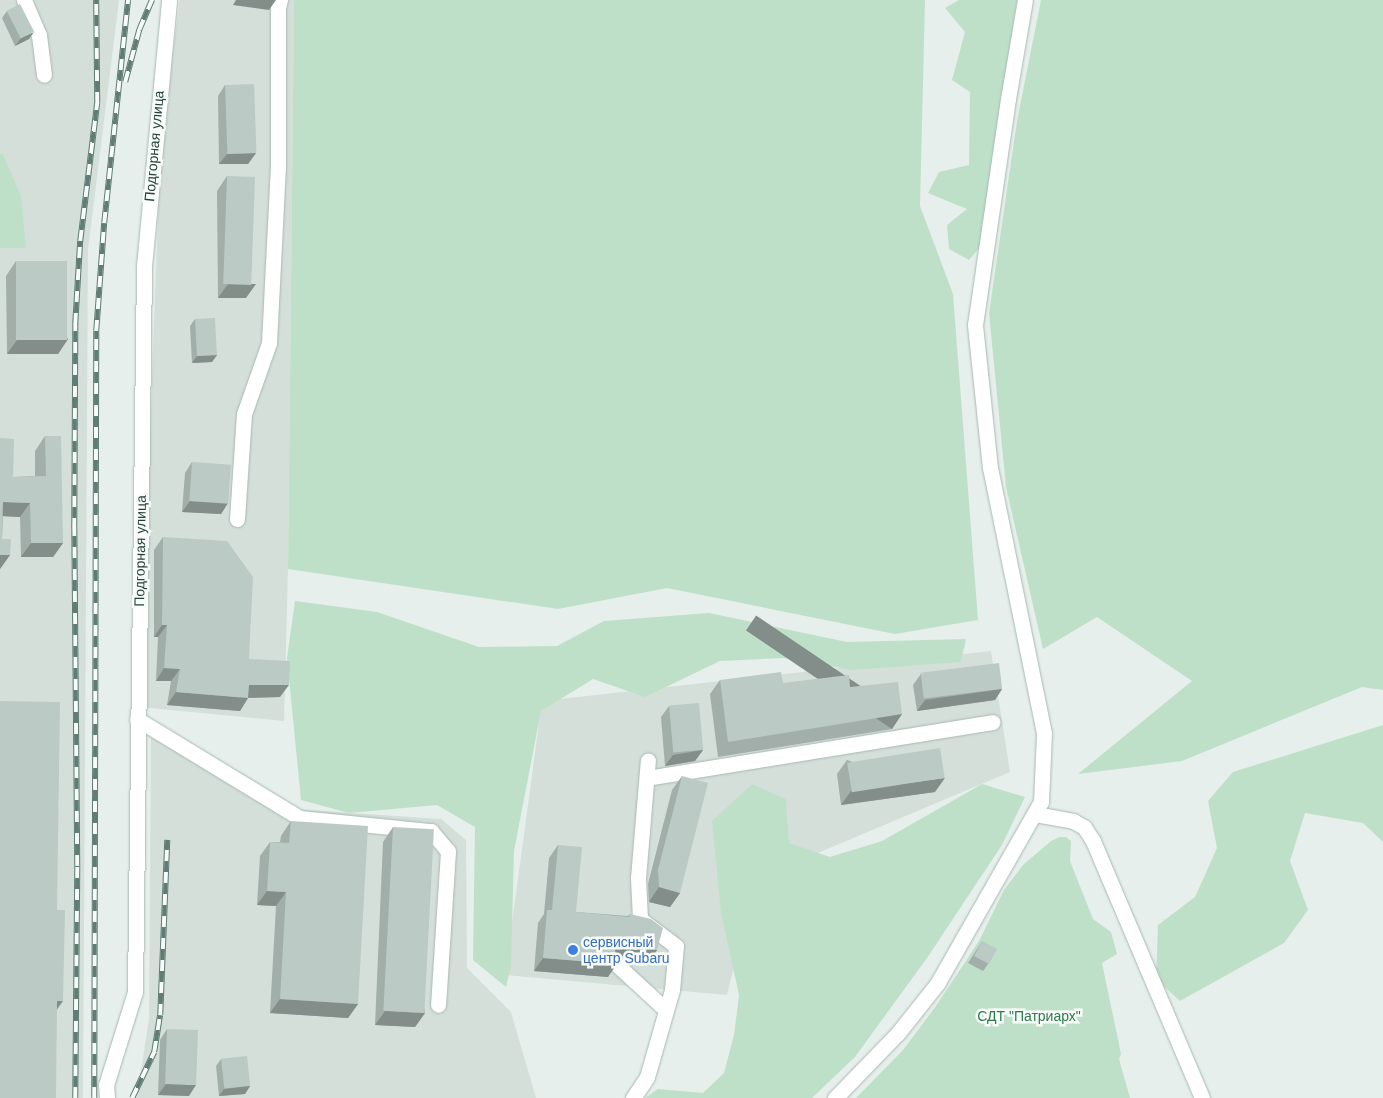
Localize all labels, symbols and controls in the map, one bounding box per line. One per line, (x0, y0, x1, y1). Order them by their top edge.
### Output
street label: Подгорная улица (141, 90, 167, 202)
street label: Подгорная улица (131, 495, 149, 607)
place label: сервисный центр Subaru (583, 934, 670, 966)
marker: сервисный центр Subaru (567, 944, 579, 956)
park label: СДТ "Патриарх" (977, 1008, 1081, 1024)

